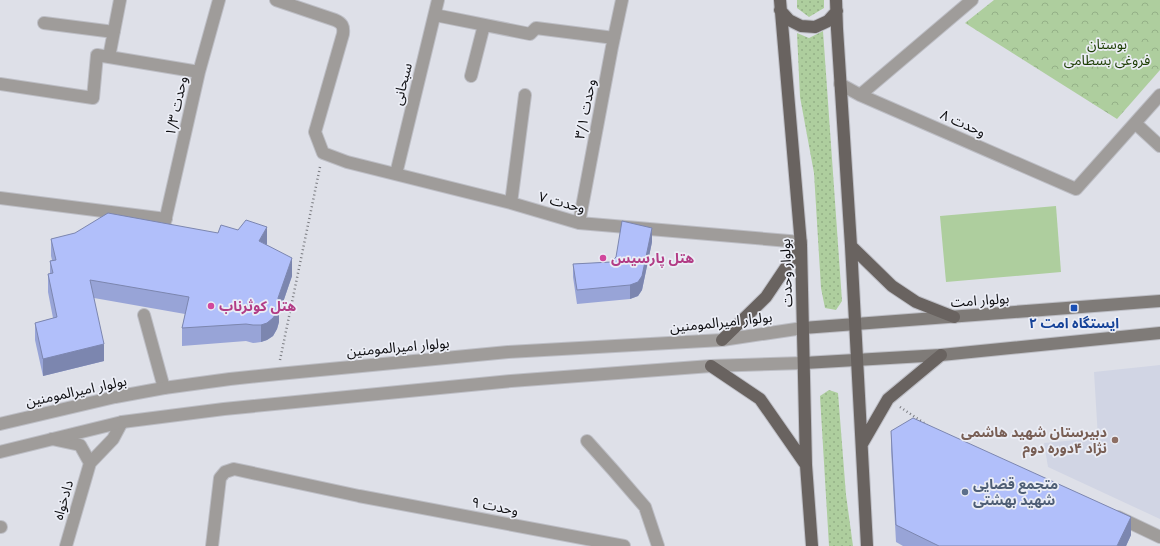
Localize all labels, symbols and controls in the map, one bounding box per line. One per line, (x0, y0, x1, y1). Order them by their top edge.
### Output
park label: بوستان فروغی بسطامی (1064, 35, 1150, 69)
street label: سبحانی (388, 61, 416, 107)
street label: وحدت ۱/۳ (161, 74, 191, 138)
street label: وحدت ۳/۱ (570, 78, 600, 140)
street label: وحدت ۸ (938, 105, 988, 141)
street label: وحدت ۷ (537, 187, 587, 217)
street label: بولوار وحدت (776, 238, 796, 308)
place label: هتل پارسیس (611, 249, 694, 268)
marker: هتل پارسیس (598, 253, 608, 263)
street label: بولوار امت (950, 289, 1010, 311)
place label: هتل کوثرناب (219, 297, 296, 315)
marker: هتل کوثرناب (206, 301, 216, 311)
marker: ایستگاه امت ۲ (1069, 303, 1079, 313)
street label: بولوار امیرالمومنین (669, 308, 773, 336)
place label: ایستگاه امت ۲ (1029, 314, 1119, 332)
street label: بولوار امیرالمومنین (346, 334, 450, 360)
street label: بولوار امیرالمومنین (24, 371, 128, 411)
place label: دبیرستان شهید هاشمی نژاد ۴دوره دوم (961, 423, 1107, 459)
marker: دبیرستان شهید هاشمی نژاد ۴دوره دوم (1110, 435, 1120, 445)
place label: متجمع قضایی شهید بهشتی (973, 475, 1058, 509)
street label: دادخواه (49, 478, 77, 522)
marker: متجمع قضایی شهید بهشتی (960, 487, 970, 497)
street label: وحدت ۹ (470, 493, 520, 519)

